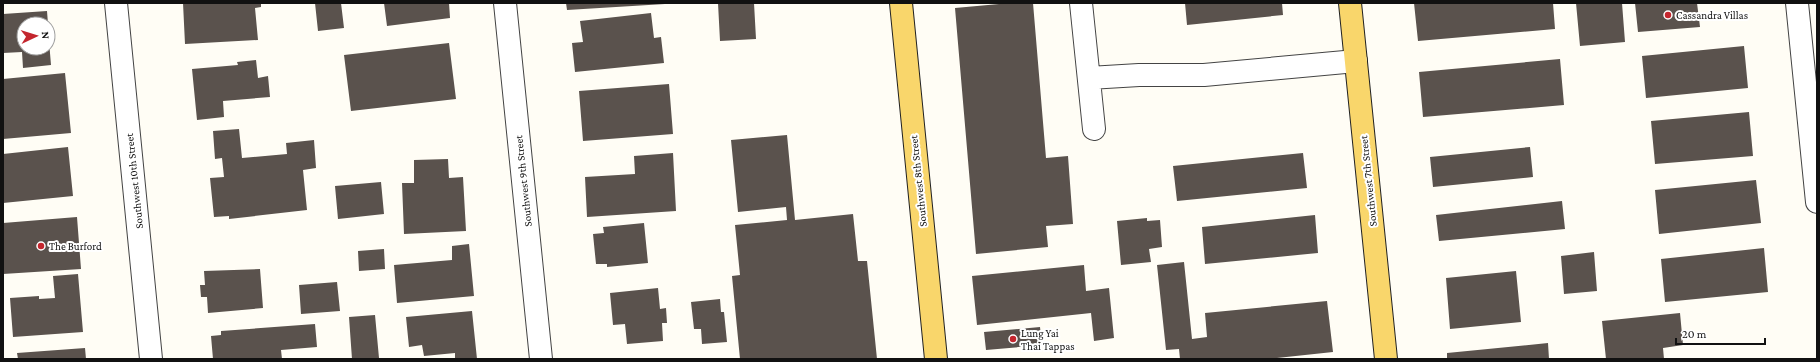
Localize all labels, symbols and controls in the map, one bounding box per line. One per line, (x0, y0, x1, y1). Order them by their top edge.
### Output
place label: Cassandra Villas (1676, 9, 1748, 21)
marker: Cassandra Villas (1663, 10, 1673, 20)
north arrow (16, 16, 56, 56)
text: N (40, 31, 52, 40)
street label: Southwest 10th Street (123, 132, 145, 229)
street label: Southwest 9th Street (512, 134, 534, 227)
street label: Southwest 8th Street (907, 134, 929, 227)
street label: Southwest 7th Street (1357, 135, 1379, 227)
place label: The Burford (49, 240, 102, 252)
marker: The Burford (36, 241, 46, 251)
scale bar (1676, 320, 1765, 346)
place label: Lung Yai Thai Tappas (1021, 327, 1075, 353)
text: 20 m (1682, 327, 1707, 341)
marker: Lung Yai Thai Tappas (1008, 334, 1018, 344)

